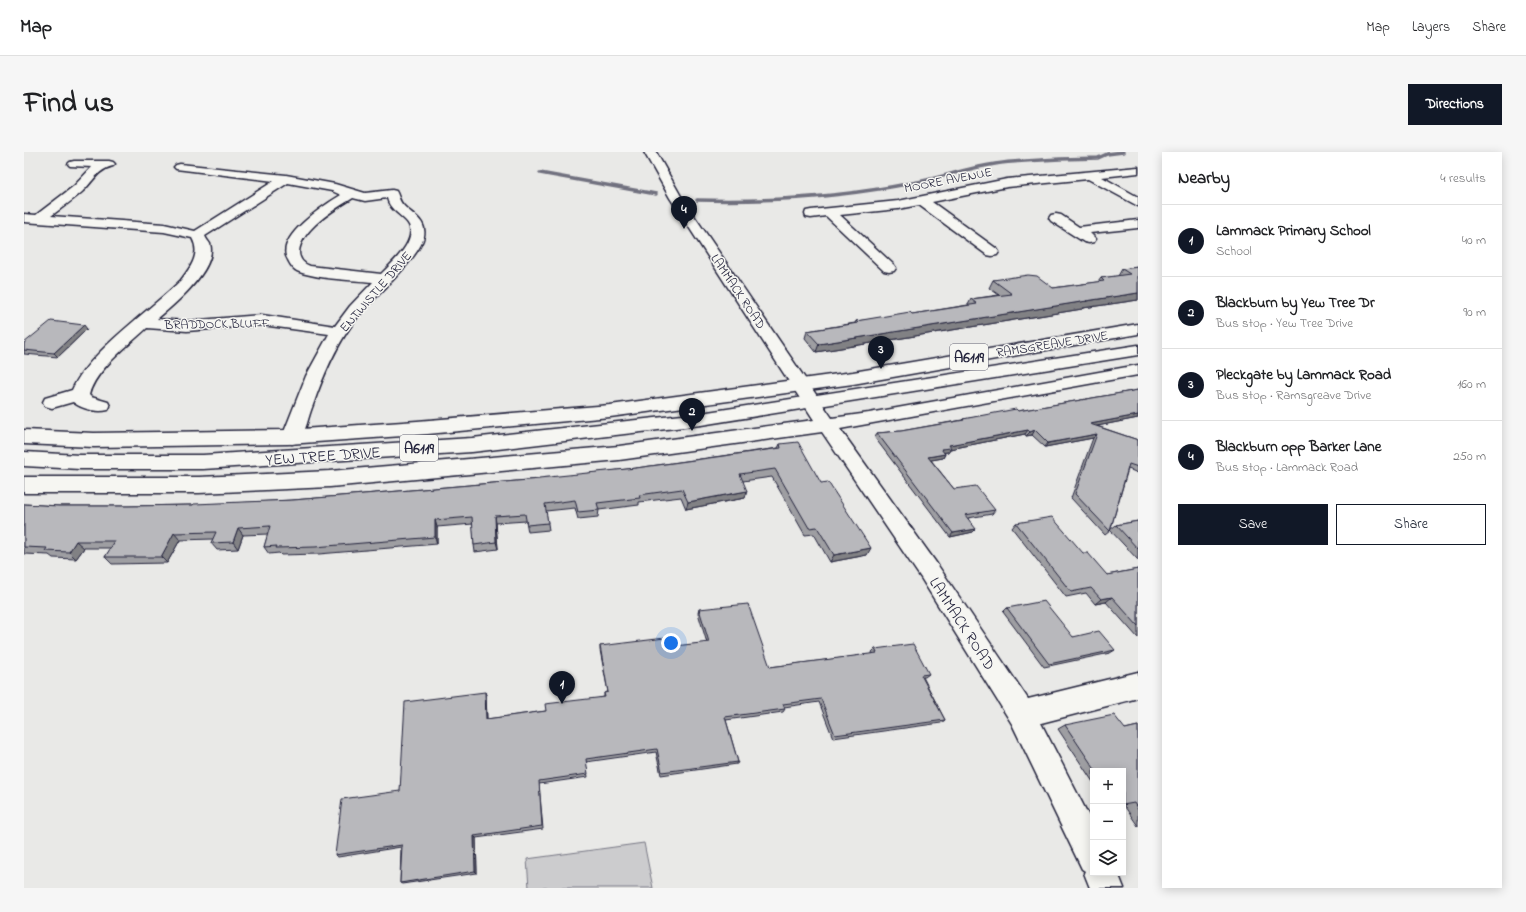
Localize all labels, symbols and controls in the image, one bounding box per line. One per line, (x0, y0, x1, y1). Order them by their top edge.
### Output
text: Map (20, 14, 52, 41)
text: Map (1366, 17, 1390, 38)
text: Layers (1412, 17, 1450, 38)
text: Share (1472, 17, 1506, 38)
text: Find us (24, 84, 114, 125)
button: Directions (1408, 84, 1502, 125)
street label: MOORE AVENUE (903, 163, 994, 198)
text: Nearby (1178, 166, 1230, 191)
text: 4 results (1440, 169, 1486, 188)
pin: 4 (671, 196, 697, 229)
text: Lammack Primary School (1216, 220, 1371, 242)
text: 1 (1189, 231, 1193, 250)
text: 40 m (1462, 231, 1486, 250)
text: School (1216, 242, 1252, 261)
street label: ENTWISTLE DRIVE (336, 247, 417, 337)
street label: LAMMACK ROAD (706, 251, 770, 333)
text: Blackburn by Yew Tree Dr (1216, 292, 1375, 314)
text: 2 (1188, 303, 1194, 322)
text: 90 m (1463, 303, 1486, 322)
street label: BRADDOCK BLUFF (163, 314, 270, 335)
text: Bus stop · Yew Tree Drive (1216, 314, 1353, 333)
street label: RAMSGREAVE DRIVE (995, 326, 1110, 363)
pin: 3 (868, 336, 894, 369)
road number: A6119 (950, 344, 988, 370)
text: Pleckgate by Lammack Road (1216, 364, 1391, 386)
text: 3 (1188, 375, 1194, 394)
text: 160 m (1457, 375, 1486, 394)
text: Bus stop · Ramsgreave Drive (1216, 386, 1371, 405)
pin: 2 (679, 398, 705, 431)
road number: A6119 (400, 435, 438, 461)
text: Blackburn opp Barker Lane (1216, 436, 1381, 458)
street label: YEW TREE DRIVE (265, 441, 382, 473)
text: 4 (1188, 447, 1194, 466)
text: 250 m (1453, 447, 1486, 466)
text: Bus stop · Lammack Road (1216, 458, 1358, 477)
button: Save (1178, 504, 1328, 545)
button: Share (1336, 504, 1486, 545)
street label: LAMMACK ROAD (922, 573, 1000, 675)
your location (661, 633, 681, 653)
pin: 1 (549, 671, 575, 704)
map controls (1090, 768, 1126, 876)
button: + (1090, 768, 1126, 804)
button: − (1090, 804, 1126, 840)
button: layers (1090, 840, 1126, 876)

